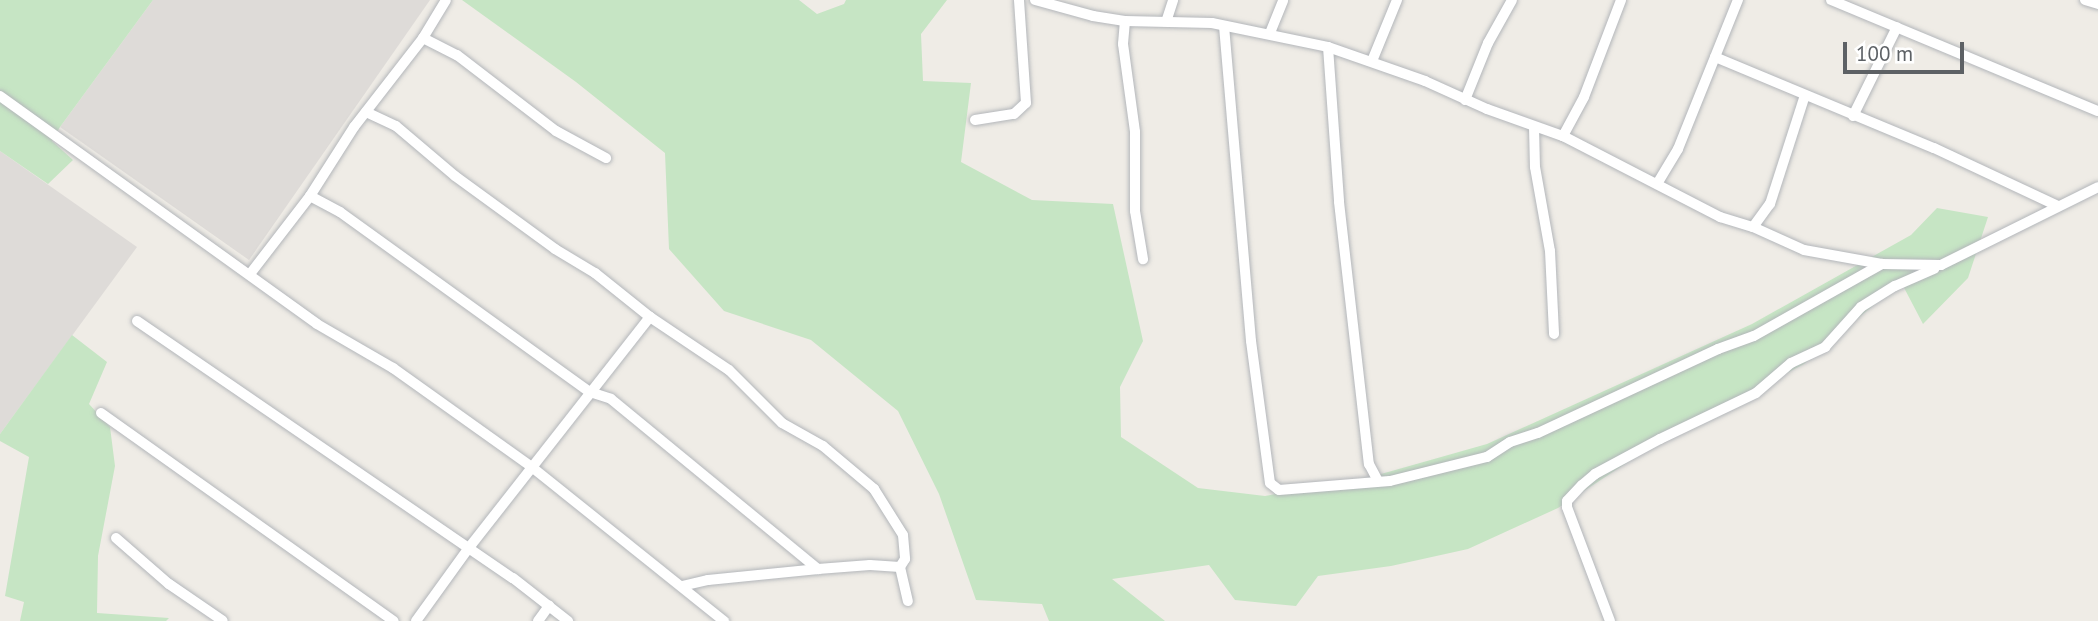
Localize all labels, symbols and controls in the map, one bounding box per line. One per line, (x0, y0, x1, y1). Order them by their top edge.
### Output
scale bar (1846, 28, 1967, 72)
text: 100 m (1856, 40, 1913, 67)

